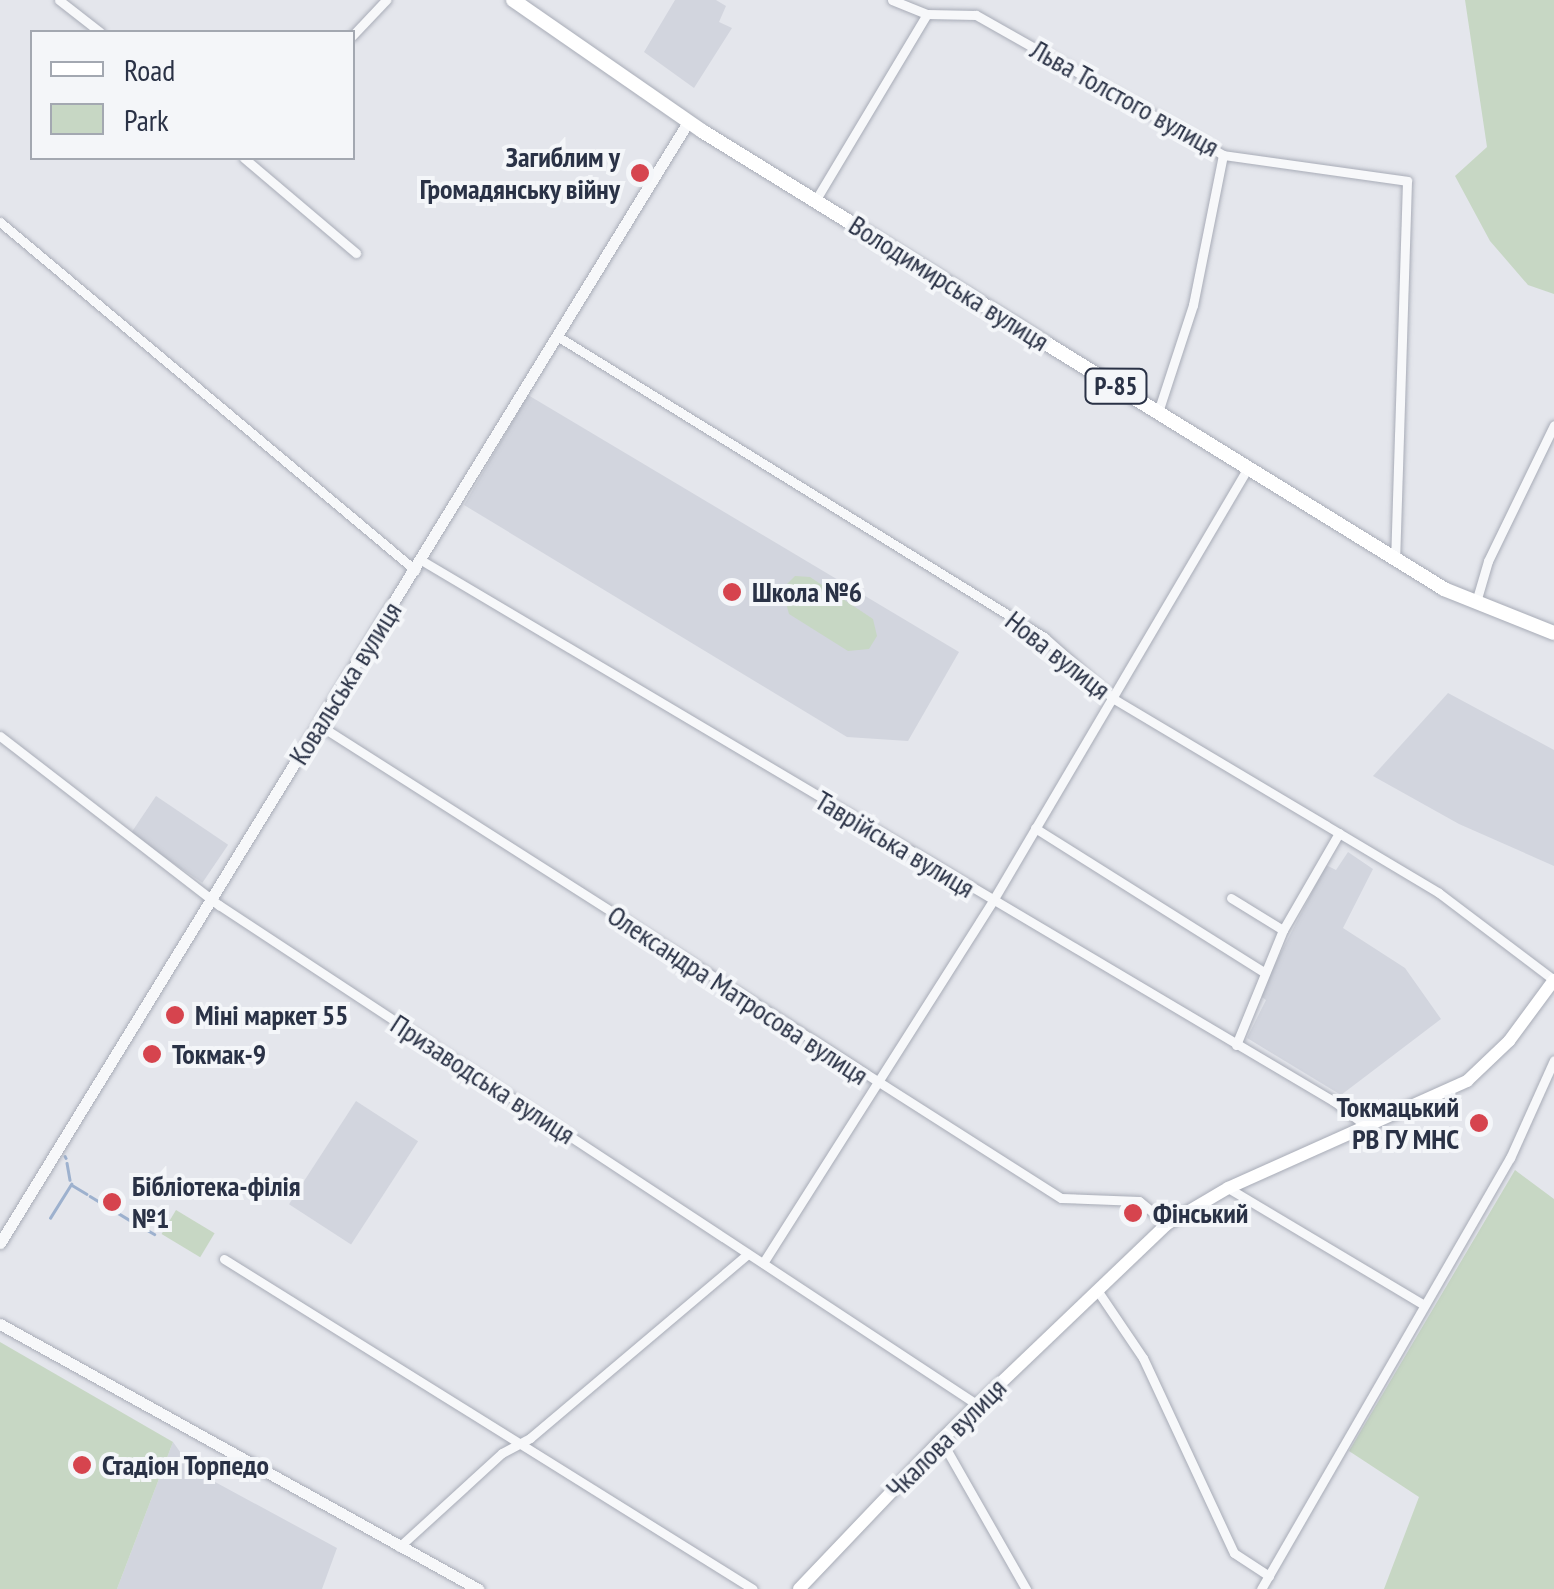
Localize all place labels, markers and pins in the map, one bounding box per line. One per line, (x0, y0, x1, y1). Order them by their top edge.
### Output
place label: Загиблим у Громадянську війну (419, 140, 620, 206)
marker: Загиблим у Громадянську війну (629, 162, 651, 184)
place label: Школа №6 (752, 575, 862, 609)
marker: Школа №6 (721, 581, 743, 603)
place label: Міні маркет 55 (195, 998, 349, 1032)
marker: Міні маркет 55 (164, 1004, 186, 1026)
place label: Токмак-9 (172, 1037, 266, 1071)
marker: Токмак-9 (141, 1043, 163, 1065)
place label: Токмацький РВ ГУ МНС (1337, 1090, 1459, 1156)
marker: Токмацький РВ ГУ МНС (1468, 1112, 1490, 1134)
place label: Бібліотека-філія №1 (132, 1169, 301, 1235)
marker: Бібліотека-філія №1 (101, 1191, 123, 1213)
place label: Фінський (1153, 1196, 1248, 1230)
marker: Фінський (1122, 1202, 1144, 1224)
place label: Стадіон Торпедо (102, 1448, 270, 1482)
marker: Стадіон Торпедо (71, 1454, 93, 1476)

